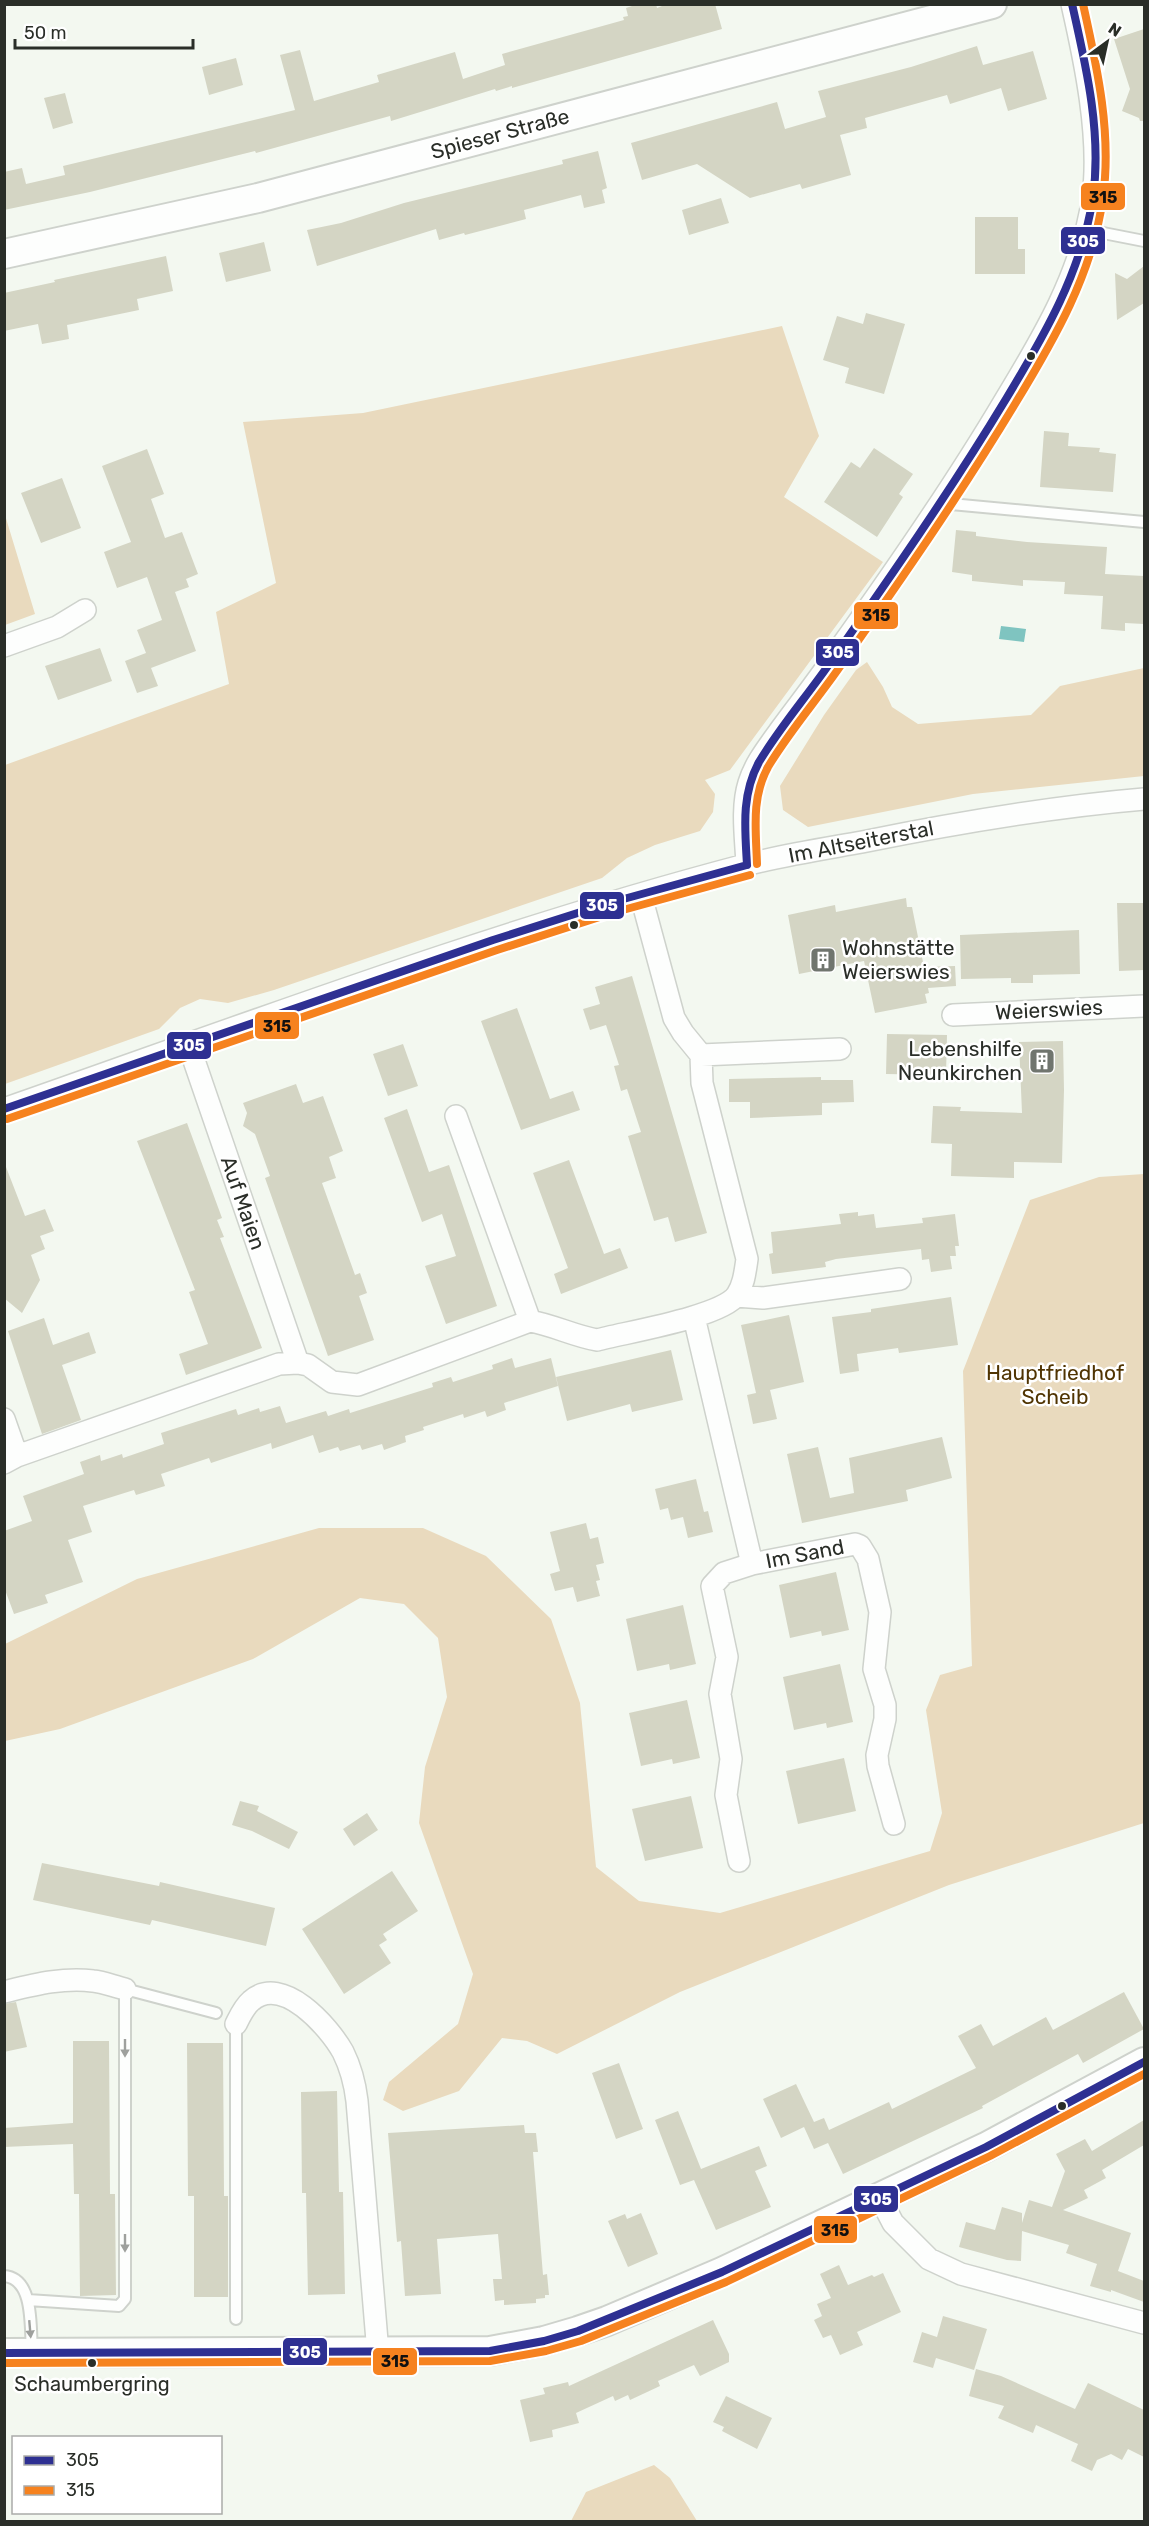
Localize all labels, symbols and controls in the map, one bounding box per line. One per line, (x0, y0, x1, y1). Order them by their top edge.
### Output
scale bar (15, 12, 194, 50)
north arrow (1077, 12, 1137, 72)
text: N (1105, 19, 1125, 41)
text: 50 m (24, 22, 67, 44)
street label: Spieser Straße (428, 103, 572, 164)
line badge: 315 (1080, 182, 1126, 211)
text: 315 (1089, 188, 1117, 207)
line badge: 305 (1060, 226, 1106, 255)
text: 305 (1067, 232, 1099, 251)
unlabelled marker (1025, 350, 1037, 362)
line badge: 315 (853, 601, 899, 630)
text: 315 (862, 606, 890, 625)
line badge: 305 (815, 638, 860, 667)
text: 305 (822, 643, 854, 662)
street label: Im Altseiterstal (786, 815, 936, 868)
line badge: 305 (579, 891, 625, 920)
text: 305 (586, 896, 618, 915)
unlabelled marker (568, 919, 580, 931)
place label: Wohnstätte Weierswies (842, 935, 955, 984)
building icon: Wohnstätte Weierswies (808, 945, 838, 975)
street label: Weierswies (995, 994, 1103, 1025)
line badge: 315 (254, 1011, 300, 1040)
text: 315 (263, 1017, 291, 1036)
line badge: 305 (166, 1031, 212, 1060)
text: 305 (173, 1036, 205, 1055)
place label: Lebenshilfe Neunkirchen (898, 1036, 1022, 1085)
building icon: Lebenshilfe Neunkirchen (1027, 1046, 1057, 1076)
street label: Auf Maien (216, 1153, 271, 1253)
park label: Hauptfriedhof Scheib (986, 1360, 1124, 1409)
street label: Im Sand (764, 1534, 846, 1573)
one-way arrow (120, 2038, 130, 2057)
unlabelled marker (1056, 2100, 1068, 2112)
line badge: 305 (853, 2185, 899, 2213)
text: 305 (860, 2190, 892, 2209)
line badge: 315 (813, 2215, 858, 2244)
text: 315 (821, 2221, 849, 2240)
one-way arrow (120, 2233, 130, 2252)
one-way arrow (25, 2319, 35, 2338)
line badge: 305 (282, 2337, 328, 2366)
text: 305 (289, 2343, 321, 2362)
line badge: 315 (372, 2347, 418, 2376)
text: 315 (381, 2352, 409, 2371)
marker: Schaumbergring (86, 2357, 98, 2369)
place label: Schaumbergring (14, 2372, 170, 2396)
legend (12, 2436, 222, 2514)
text: 305 (66, 2449, 99, 2471)
text: 315 (66, 2479, 95, 2501)

